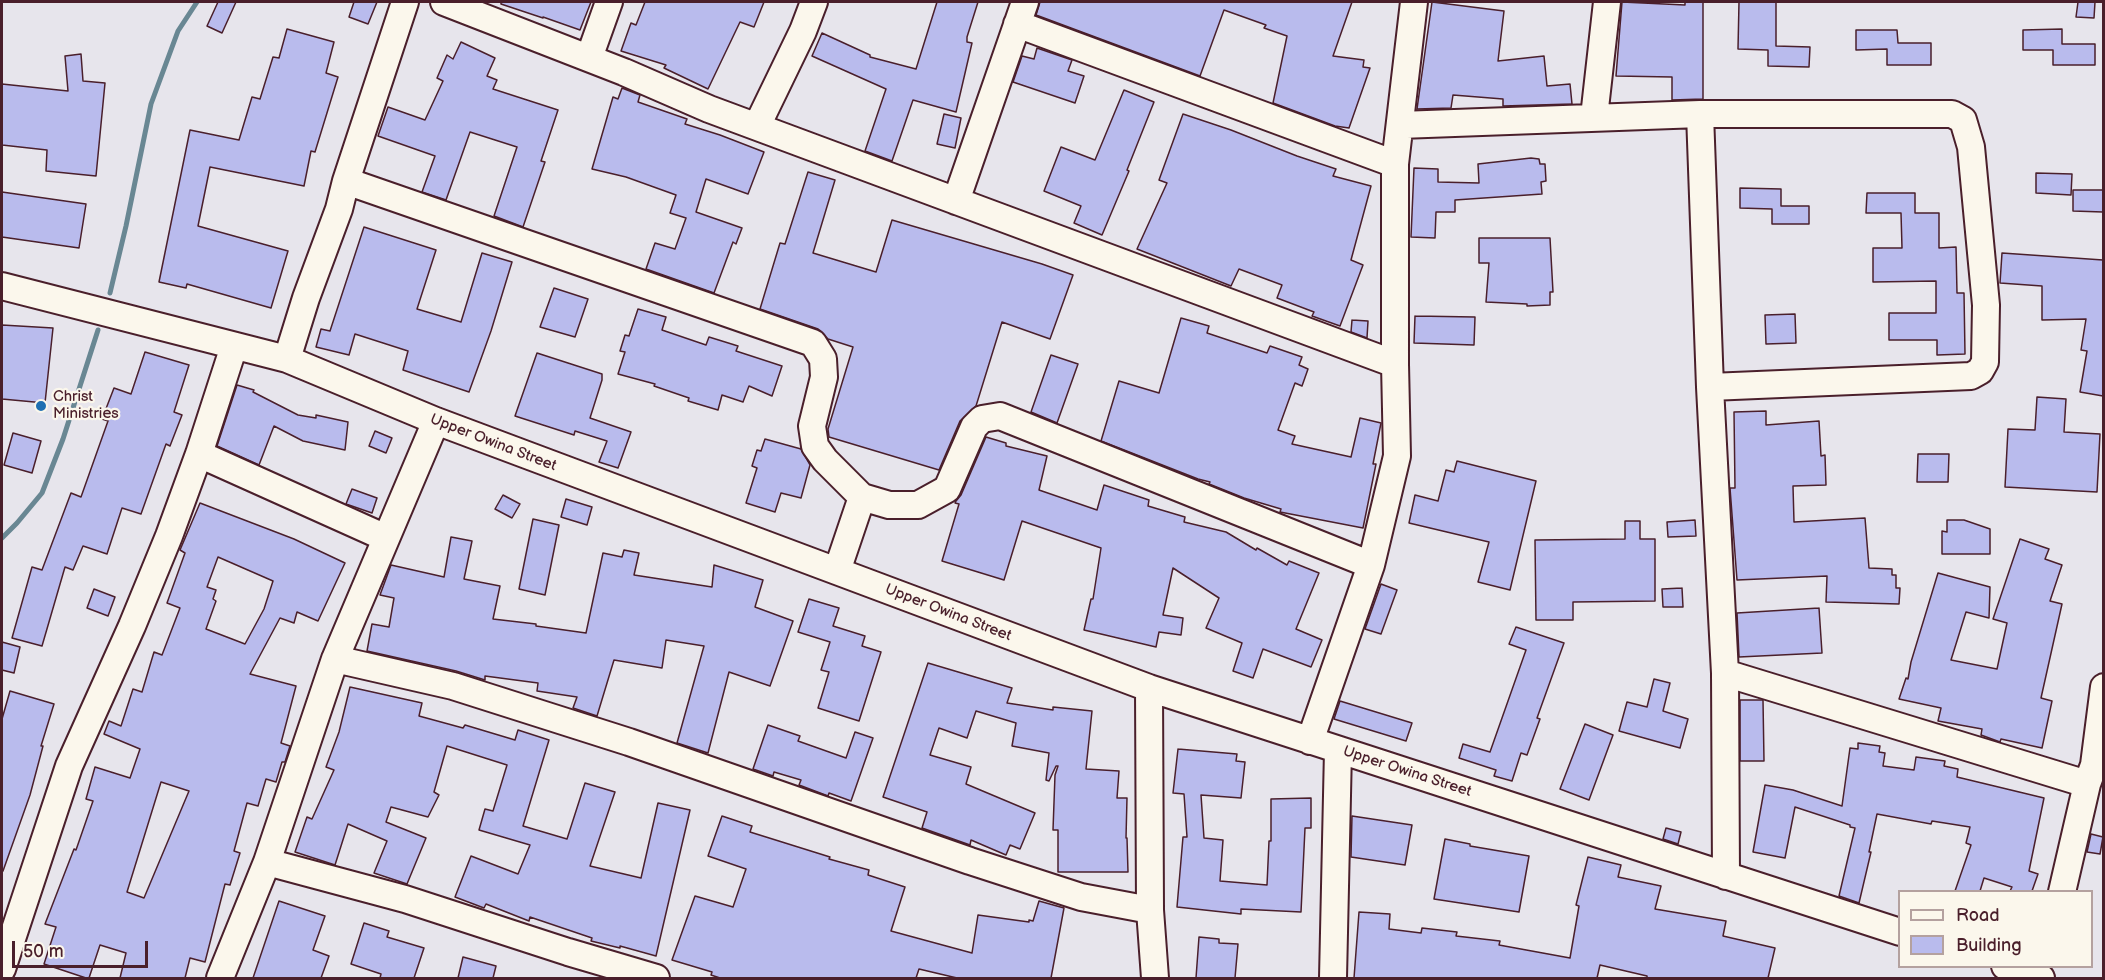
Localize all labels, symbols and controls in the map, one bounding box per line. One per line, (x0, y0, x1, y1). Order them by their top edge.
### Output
place label: Christ Ministries (53, 388, 119, 423)
marker: Christ Ministries (34, 399, 48, 413)
street label: Upper Owina Street (427, 411, 559, 475)
street label: Upper Owina Street (882, 581, 1014, 645)
street label: Upper Owina Street (1341, 743, 1473, 801)
legend (1898, 890, 2093, 968)
text: Road (1956, 905, 2000, 926)
scale bar (15, 929, 152, 967)
text: Building (1956, 935, 2022, 956)
text: 50 m (23, 941, 64, 962)

